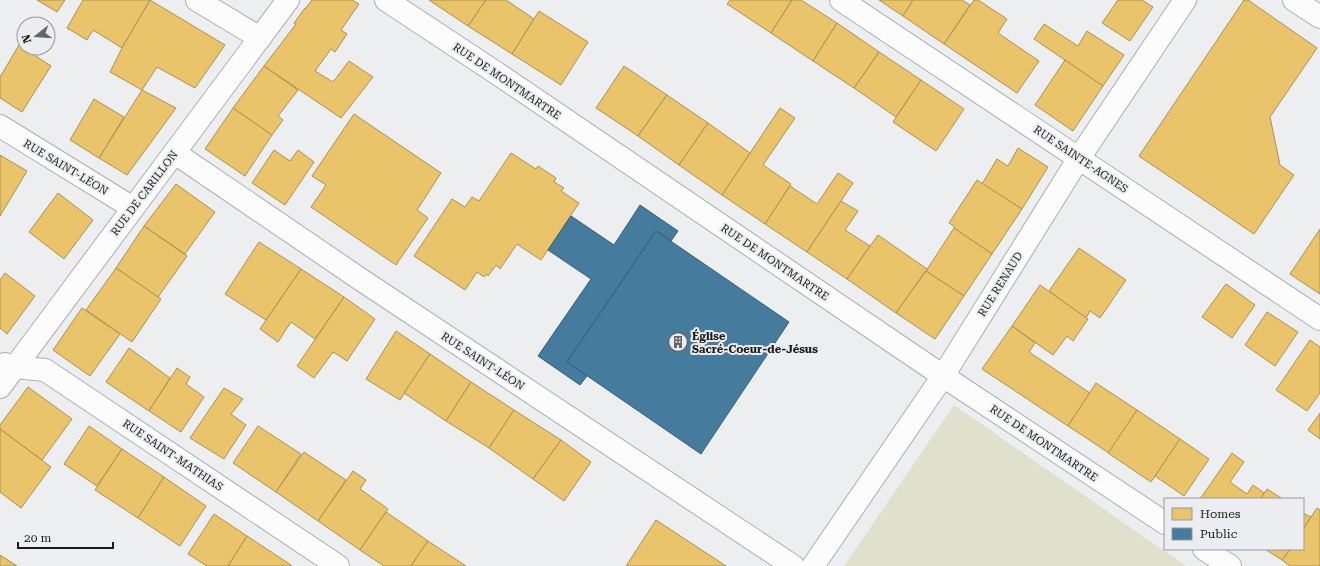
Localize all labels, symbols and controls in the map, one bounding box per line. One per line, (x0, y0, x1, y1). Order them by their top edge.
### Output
north arrow (16, 16, 56, 56)
text: N (19, 32, 34, 45)
street label: RUE DE MONTMARTRE (450, 40, 563, 122)
street label: RUE SAINTE-AGNES (1031, 123, 1130, 196)
street label: RUE SAINT-LÉON (21, 136, 111, 198)
street label: RUE DE CARILLON (108, 148, 181, 238)
street label: RUE DE MONTMARTRE (718, 221, 831, 303)
street label: RUE RENAUD (975, 249, 1026, 319)
street label: RUE SAINT-LÉON (439, 329, 527, 393)
place label: Église Sacré-Coeur-de-Jésus (692, 329, 818, 356)
building icon: Église Sacré-Coeur-de-Jésus (667, 331, 689, 353)
street label: RUE DE MONTMARTRE (987, 402, 1100, 484)
street label: RUE SAINT-MATHIAS (120, 417, 226, 494)
legend (1164, 498, 1304, 550)
text: Homes (1200, 507, 1241, 521)
scale bar (18, 524, 113, 550)
text: Public (1200, 527, 1238, 541)
text: 20 m (24, 531, 51, 545)

